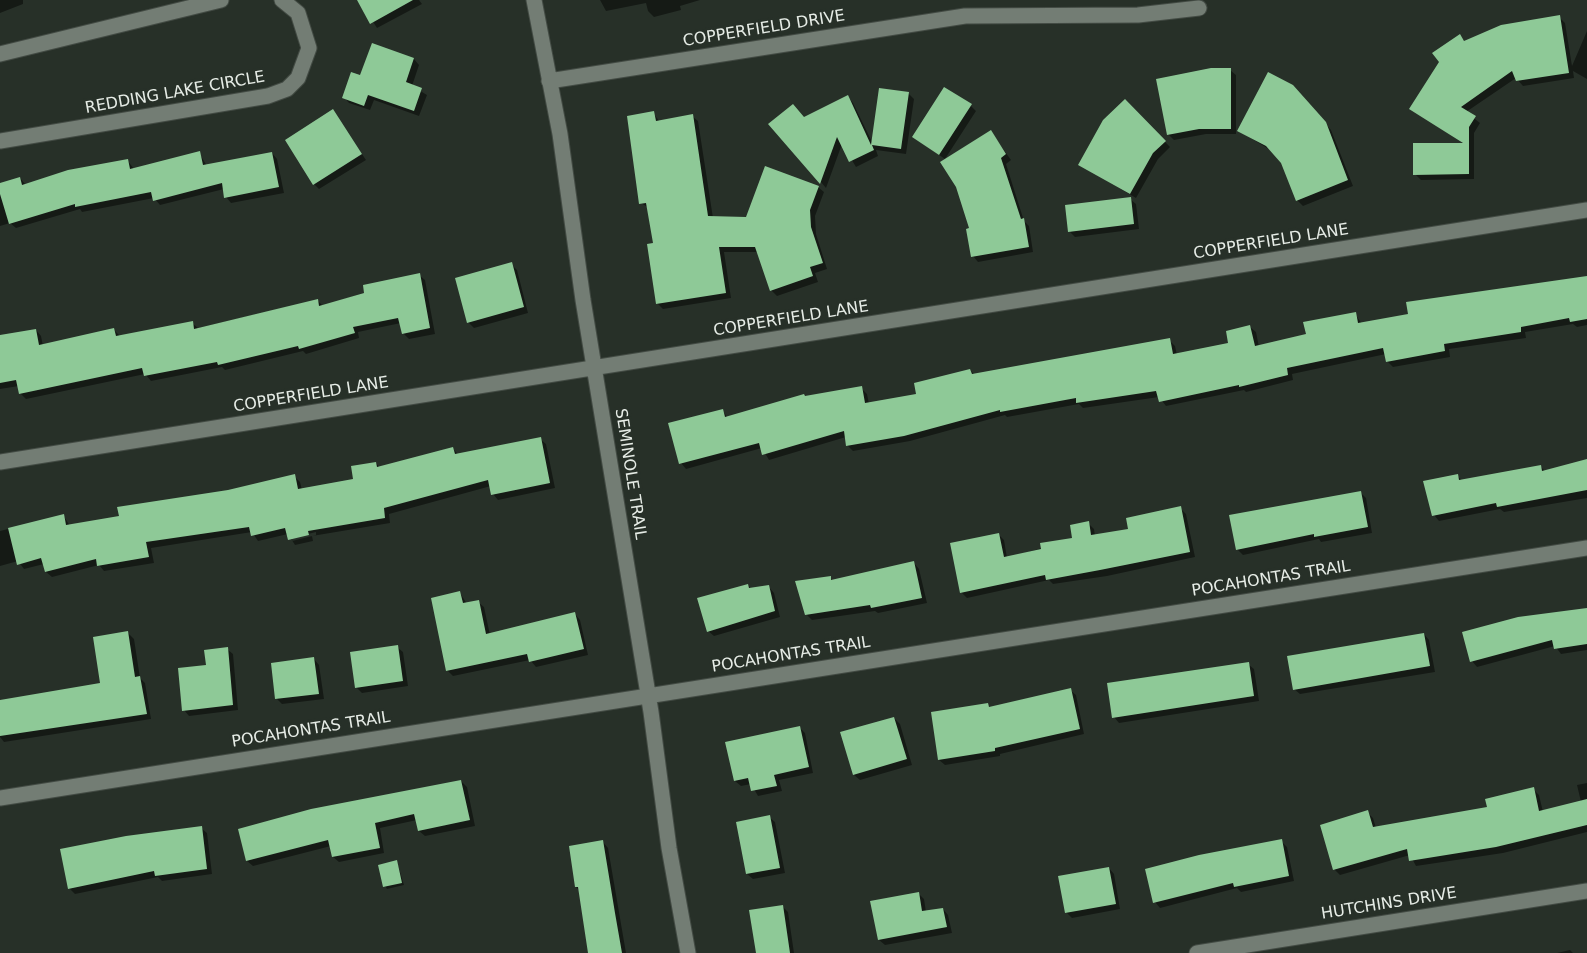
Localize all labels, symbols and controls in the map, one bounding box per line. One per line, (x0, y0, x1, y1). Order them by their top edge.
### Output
street label: COPPERFIELD DRIVE (682, 7, 846, 51)
street label: REDDING LAKE CIRCLE (84, 68, 266, 118)
street label: COPPERFIELD LANE (1192, 220, 1350, 264)
street label: COPPERFIELD LANE (712, 297, 870, 341)
street label: COPPERFIELD LANE (232, 373, 390, 417)
street label: SEMINOLE TRAIL (610, 407, 650, 541)
street label: POCAHONTAS TRAIL (1190, 557, 1352, 601)
street label: POCAHONTAS TRAIL (710, 633, 872, 677)
street label: POCAHONTAS TRAIL (230, 708, 392, 752)
street label: HUTCHINS DRIVE (1320, 884, 1458, 924)

